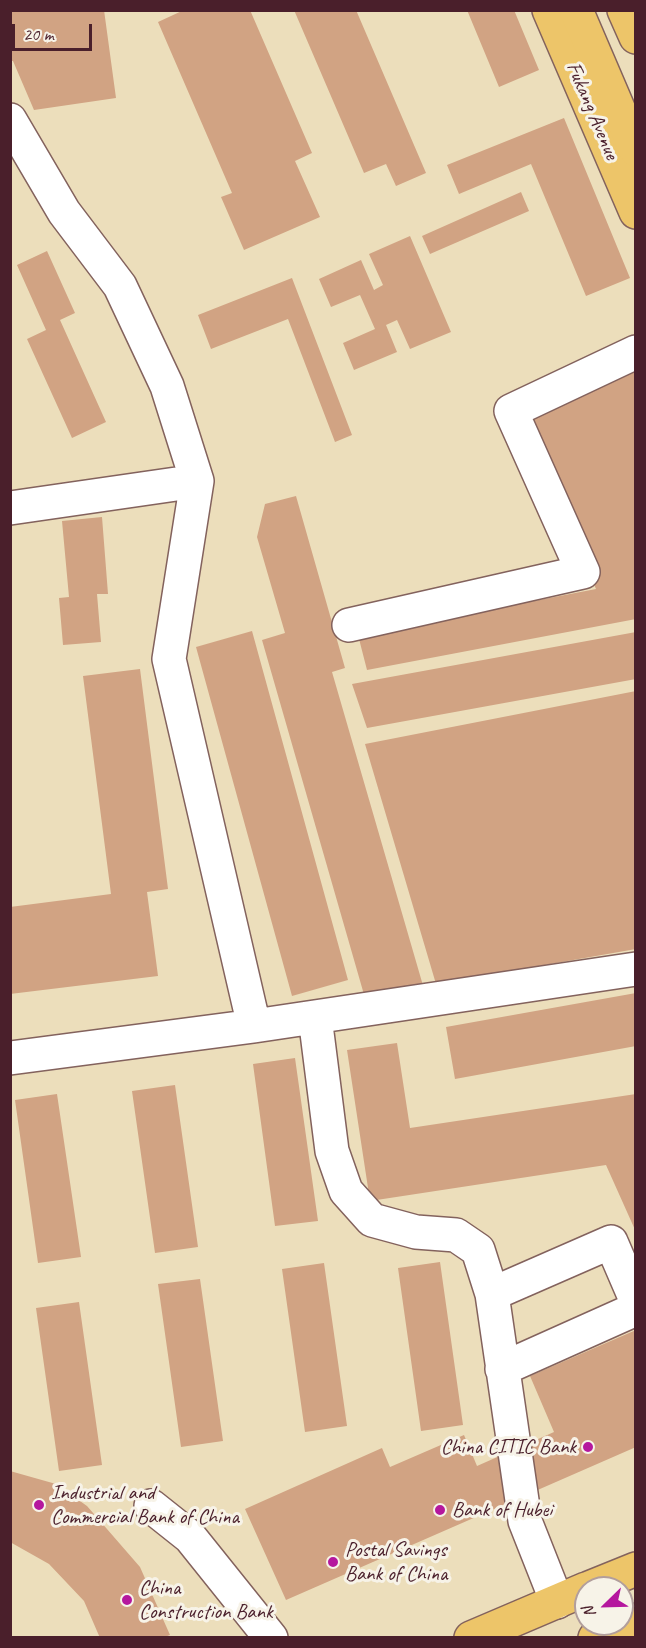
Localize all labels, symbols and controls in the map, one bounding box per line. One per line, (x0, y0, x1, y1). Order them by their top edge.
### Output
scale bar (15, 12, 94, 50)
text: 20 m (23, 23, 54, 45)
street label: Fukang Avenue (560, 58, 624, 164)
place label: China CITIC Bank (441, 1434, 576, 1460)
marker: China CITIC Bank (581, 1440, 595, 1454)
place label: Industrial and Commercial Bank of China (51, 1480, 239, 1530)
place label: Bank of Hubei (452, 1497, 552, 1523)
marker: Industrial and Commercial Bank of China (32, 1498, 46, 1512)
marker: Bank of Hubei (433, 1503, 447, 1517)
place label: Postal Savings Bank of China (345, 1537, 447, 1587)
marker: Postal Savings Bank of China (326, 1555, 340, 1569)
place label: China Construction Bank (139, 1575, 273, 1625)
north arrow (574, 1576, 634, 1636)
marker: China Construction Bank (120, 1593, 134, 1607)
text: N (578, 1604, 600, 1621)

